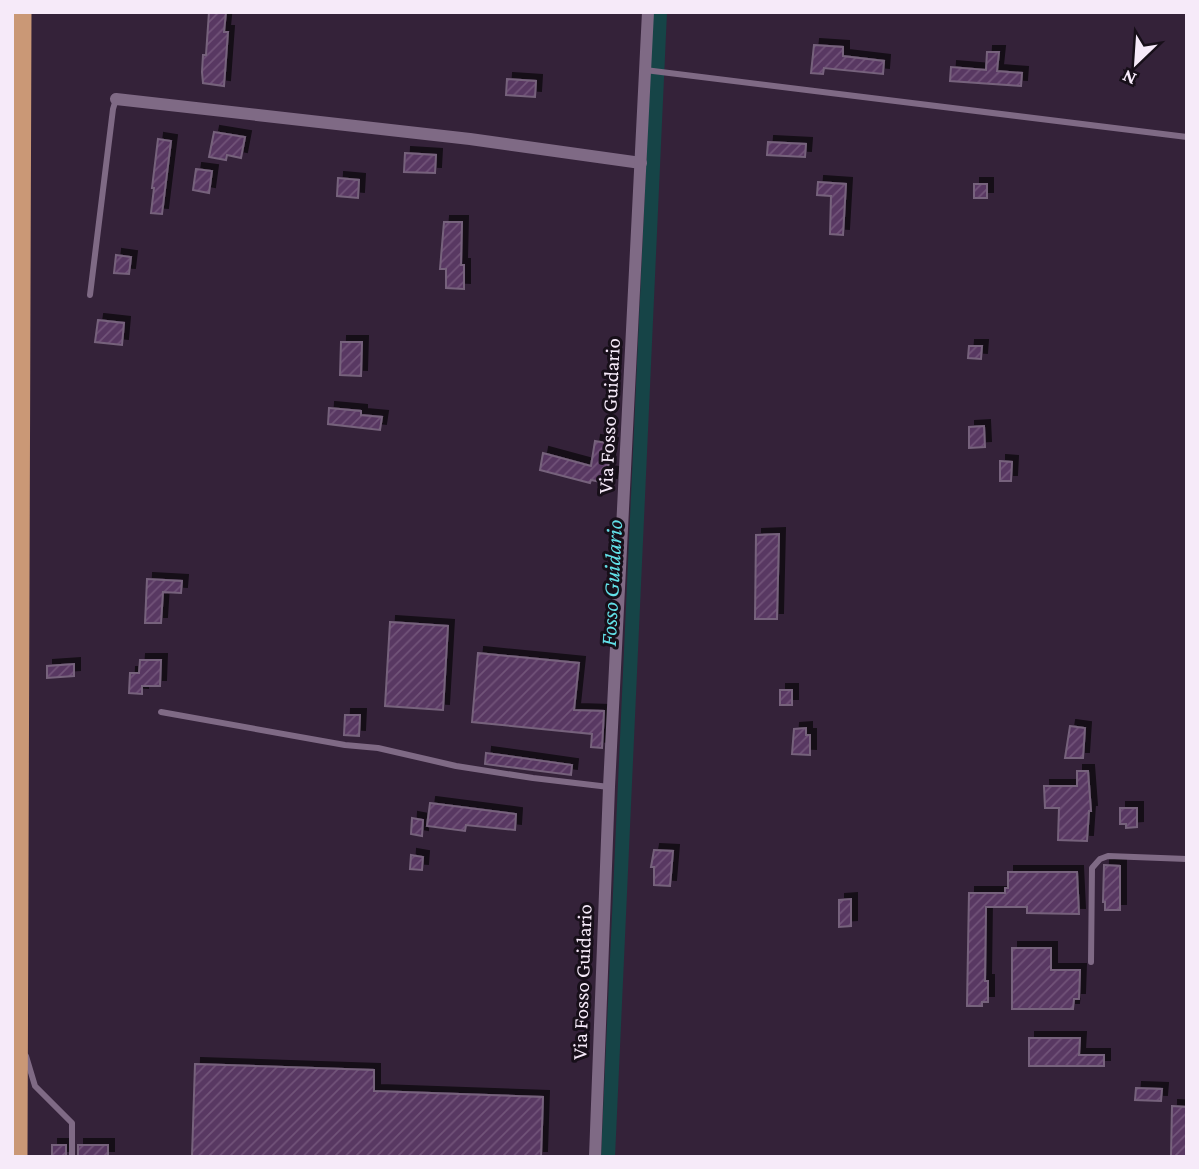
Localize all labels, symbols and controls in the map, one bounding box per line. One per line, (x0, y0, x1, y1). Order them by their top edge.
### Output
north arrow (1101, 28, 1171, 98)
text: N (1119, 66, 1139, 90)
street label: Via Fosso Guidario (593, 337, 625, 495)
water label: Fosso Guidario (595, 519, 627, 647)
street label: Via Fosso Guidario (567, 904, 597, 1060)

